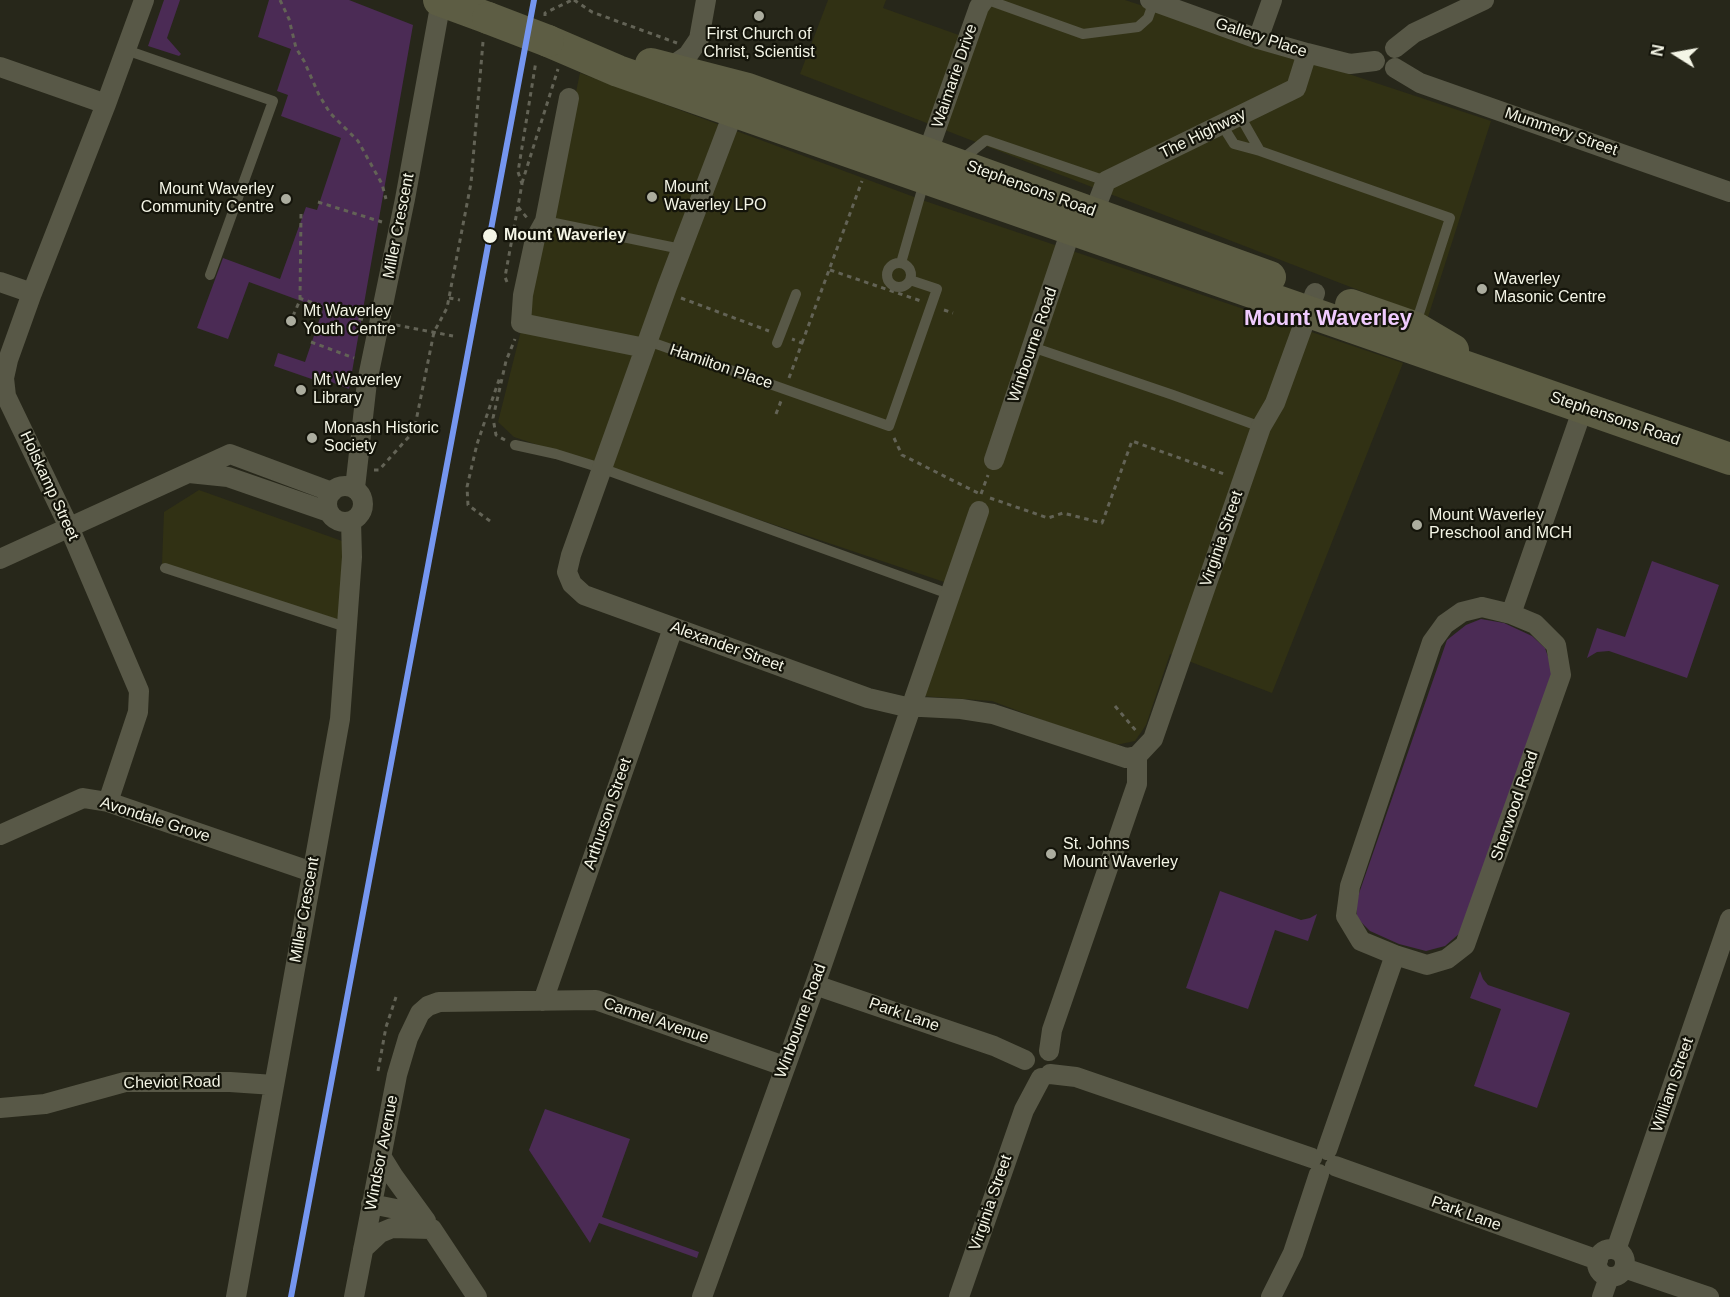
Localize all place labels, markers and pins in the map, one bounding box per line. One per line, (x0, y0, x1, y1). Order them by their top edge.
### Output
marker: First Church of Christ, Scientist (752, 9, 766, 23)
place label: First Church of Christ, Scientist (703, 25, 815, 63)
place label: Mount Waverley LPO (664, 178, 767, 216)
place label: Mount Waverley Community Centre (141, 180, 274, 218)
marker: Mount Waverley LPO (645, 190, 659, 204)
marker: Mount Waverley Community Centre (279, 192, 293, 206)
place label: Mount Waverley (504, 226, 626, 246)
marker: Mount Waverley (481, 227, 499, 245)
place label: Waverley Masonic Centre (1494, 270, 1606, 308)
marker: Waverley Masonic Centre (1475, 282, 1489, 296)
place label: Mt Waverley Youth Centre (303, 302, 396, 340)
marker: Mt Waverley Youth Centre (284, 314, 298, 328)
place label: Mt Waverley Library (313, 371, 401, 409)
marker: Mt Waverley Library (294, 383, 308, 397)
place label: Monash Historic Society (324, 419, 439, 457)
marker: Monash Historic Society (305, 431, 319, 445)
place label: Mount Waverley Preschool and MCH (1429, 506, 1572, 544)
marker: Mount Waverley Preschool and MCH (1410, 518, 1424, 532)
place label: St. Johns Mount Waverley (1063, 835, 1178, 873)
marker: St. Johns Mount Waverley (1044, 847, 1058, 861)

